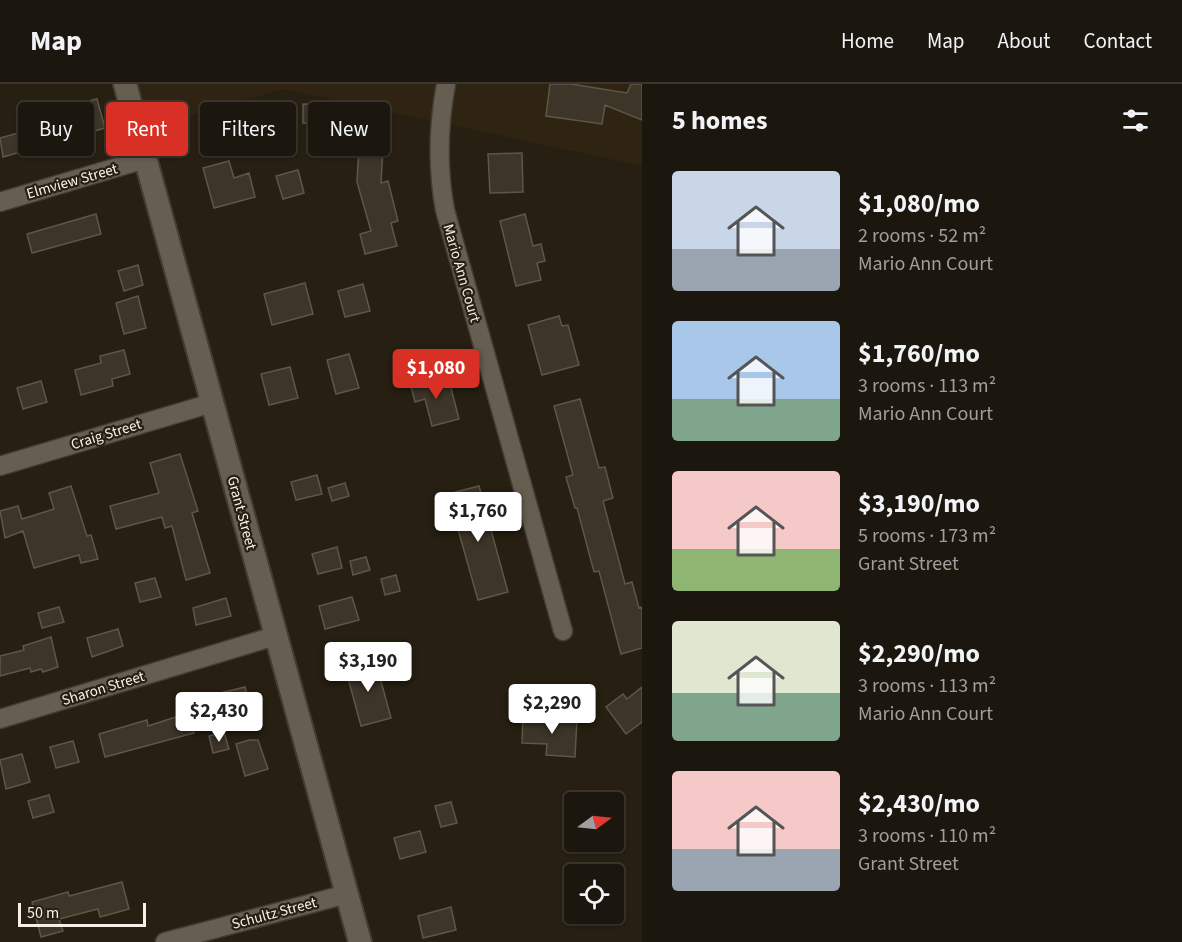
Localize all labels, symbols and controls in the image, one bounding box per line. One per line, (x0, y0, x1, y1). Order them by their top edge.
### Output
text: Map (30, 21, 82, 61)
text: Home (841, 26, 894, 56)
text: Map (927, 26, 965, 56)
text: About (998, 26, 1050, 56)
text: Contact (1083, 26, 1152, 56)
chip: Buy (18, 102, 94, 156)
chip: Rent (106, 102, 188, 156)
chip: Filters (200, 102, 296, 156)
chip: New (308, 102, 390, 156)
text: 5 homes (672, 102, 767, 139)
icon: filters (1119, 104, 1152, 137)
street label: Elmview Street (24, 158, 120, 204)
text: $1,080/mo (858, 185, 980, 222)
icon: home (720, 195, 792, 267)
street label: Mario Ann Court (437, 222, 486, 325)
text: 2 rooms · 52 m² (858, 222, 986, 250)
text: Mario Ann Court (858, 250, 993, 278)
text: $1,760/mo (858, 335, 980, 372)
icon: home (720, 345, 792, 417)
pin: $1,080 (387, 349, 485, 400)
text: $1,080 (407, 354, 465, 382)
text: 3 rooms · 113 m² (858, 372, 996, 400)
text: Mario Ann Court (858, 400, 993, 428)
street label: Craig Street (68, 414, 144, 455)
street label: Grant Street (222, 474, 261, 552)
text: $3,190/mo (858, 485, 980, 522)
pin: $1,760 (429, 492, 527, 543)
icon: home (720, 495, 792, 567)
text: $1,760 (449, 497, 507, 525)
text: 5 rooms · 173 m² (858, 522, 996, 550)
text: Grant Street (858, 550, 959, 578)
text: $2,290/mo (858, 635, 980, 672)
pin: $3,190 (319, 642, 417, 693)
icon: home (720, 645, 792, 717)
text: $3,190 (339, 647, 397, 675)
street label: Sharon Street (59, 666, 147, 711)
text: 3 rooms · 113 m² (858, 672, 996, 700)
pin: $2,290 (503, 684, 601, 735)
text: $2,290 (523, 689, 581, 717)
pin: $2,430 (170, 692, 268, 743)
text: $2,430 (190, 697, 248, 725)
text: Mario Ann Court (858, 700, 993, 728)
text: $2,430/mo (858, 785, 980, 822)
north arrow (564, 792, 624, 852)
map controls (564, 792, 624, 924)
icon: home (720, 795, 792, 867)
text: 3 rooms · 110 m² (858, 822, 996, 850)
text: Grant Street (858, 850, 959, 878)
button: locate (564, 864, 624, 924)
street label: Schultz Street (229, 892, 319, 935)
scale bar (18, 900, 146, 928)
text: 50 m (27, 902, 59, 924)

